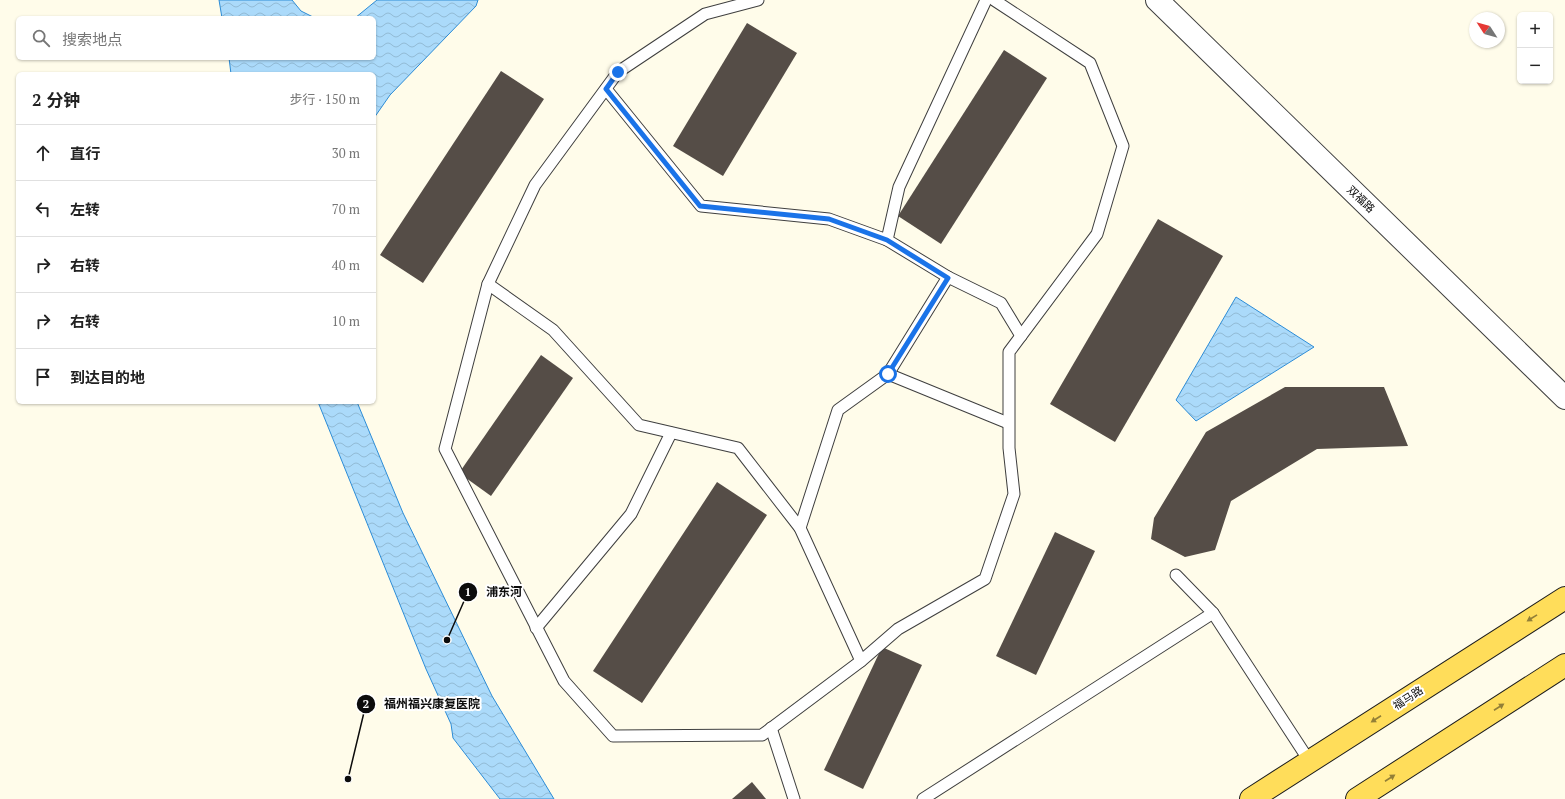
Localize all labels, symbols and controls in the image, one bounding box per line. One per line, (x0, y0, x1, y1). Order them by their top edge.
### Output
north arrow (1469, 12, 1505, 48)
map controls (1517, 12, 1553, 84)
button: + (1517, 12, 1553, 48)
search box (16, 16, 376, 60)
icon: search (30, 27, 52, 49)
text: 搜索地点 (62, 29, 122, 49)
button: − (1517, 48, 1553, 84)
route end (609, 63, 627, 81)
text: 2 分钟 (32, 88, 80, 111)
text: 步行 · 150 m (289, 90, 360, 108)
icon: ahead (32, 142, 54, 164)
text: 直行 (70, 143, 100, 163)
text: 30 m (332, 144, 360, 162)
street label: 双福路 (1344, 183, 1378, 215)
icon: left (32, 198, 54, 220)
text: 左转 (70, 199, 100, 219)
text: 70 m (332, 200, 360, 218)
icon: right (32, 254, 54, 276)
text: 右转 (70, 255, 100, 275)
text: 40 m (332, 256, 360, 274)
icon: right (32, 310, 54, 332)
text: 右转 (70, 311, 100, 331)
text: 10 m (332, 312, 360, 330)
route start (879, 365, 897, 383)
icon: arrive (32, 366, 54, 388)
text: 到达目的地 (70, 367, 145, 387)
callout: 浦东河 (458, 580, 530, 604)
text: 1 (465, 584, 471, 599)
text: 浦东河 (486, 584, 522, 599)
one-way arrow (1526, 615, 1538, 622)
street label: 福马路 (1390, 683, 1426, 713)
callout: 福州福兴康复医院 (356, 692, 488, 716)
text: 2 (363, 696, 370, 711)
text: 福州福兴康复医院 (384, 696, 480, 711)
one-way arrow (1493, 704, 1505, 711)
one-way arrow (1370, 715, 1381, 723)
one-way arrow (1385, 774, 1395, 782)

